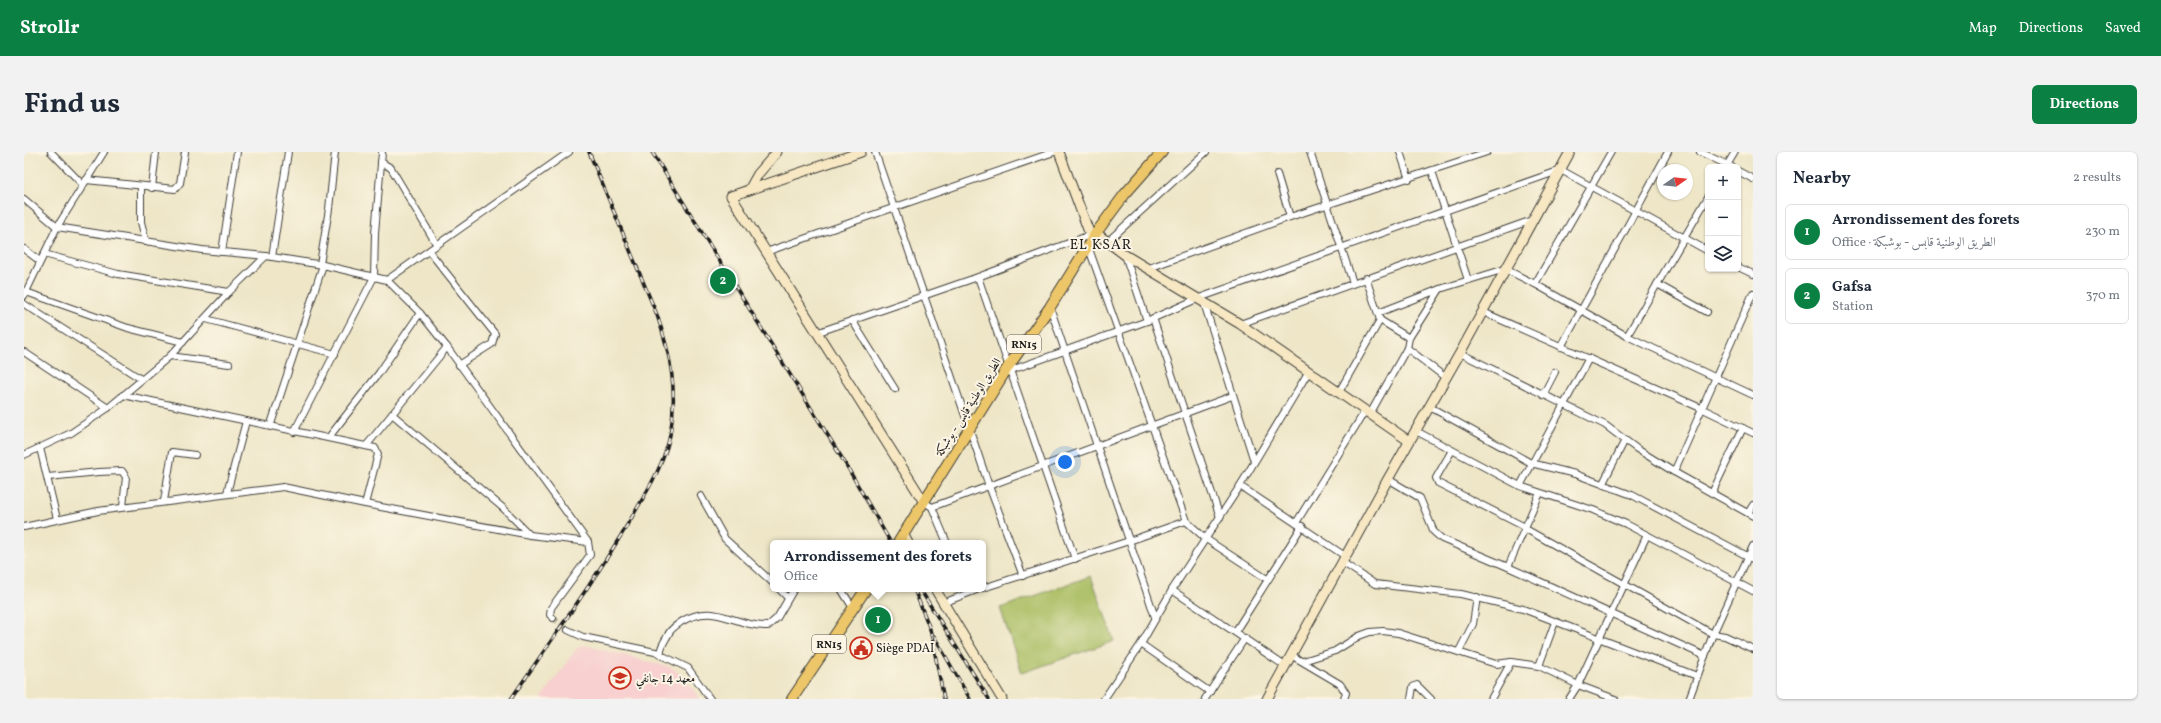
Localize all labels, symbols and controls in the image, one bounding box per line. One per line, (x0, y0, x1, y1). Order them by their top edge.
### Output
text: Strollr (20, 15, 80, 41)
text: Map (1969, 19, 1997, 38)
text: Directions (2019, 19, 2083, 38)
text: Saved (2105, 19, 2141, 38)
text: Find us (24, 85, 120, 124)
button: Directions (2032, 85, 2137, 124)
north arrow (1657, 164, 1693, 200)
map controls (1705, 164, 1741, 272)
button: + (1705, 164, 1741, 200)
text: Nearby (1793, 167, 1851, 190)
text: 2 results (2073, 169, 2121, 187)
button: − (1705, 200, 1741, 236)
text: Arrondissement des forets (1832, 210, 2020, 231)
text: 1 (1804, 223, 1810, 241)
text: 230 m (2085, 223, 2120, 241)
text: Office · الطريق الوطنية قابس - بوشبكة (1832, 234, 1996, 252)
district label: EL KSAR (1070, 236, 1132, 255)
button: layers (1705, 236, 1741, 272)
pin: 2 (710, 266, 736, 296)
text: Gafsa (1832, 277, 1872, 298)
text: 2 (1804, 287, 1810, 305)
text: 370 m (2086, 287, 2120, 305)
text: Station (1832, 298, 1873, 316)
road number: RN15 (1007, 335, 1041, 353)
street label: الطريق الوطنية قابس - بوشبكة (932, 355, 1006, 460)
your location (1055, 452, 1075, 472)
popup (770, 540, 986, 592)
text: Arrondissement des forets (784, 547, 972, 568)
text: Office (784, 568, 818, 586)
pin: 1 (865, 605, 891, 635)
road number: RN15 (812, 635, 846, 653)
public building icon: Siège PDAI (848, 635, 874, 661)
place label: Siège PDAI (876, 641, 934, 657)
school or university icon: معهد 14 جانفي (607, 665, 633, 691)
place label: معهد 14 جانفي (636, 671, 695, 690)

